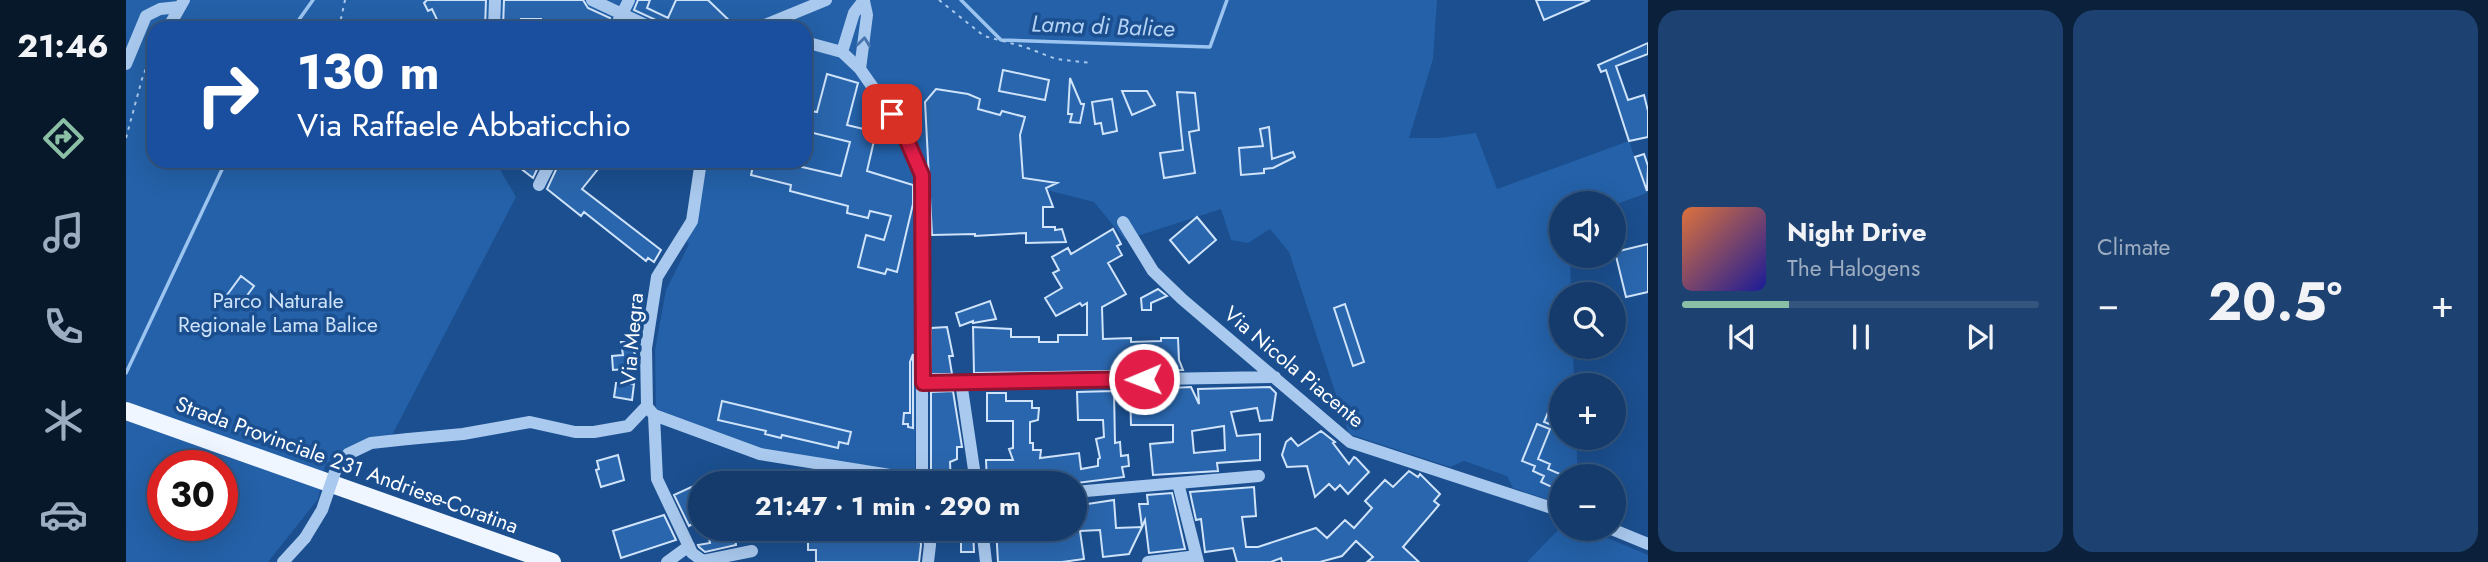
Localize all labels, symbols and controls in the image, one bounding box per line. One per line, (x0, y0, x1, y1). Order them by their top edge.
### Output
water label: Lama di Balice (1031, 7, 1176, 46)
text: 21:46 (17, 23, 109, 69)
one-way arrow (856, 36, 871, 47)
text: 130 m (297, 37, 440, 107)
icon: right (182, 49, 273, 140)
pin (862, 84, 922, 144)
icon: arrive (873, 95, 911, 133)
text: Via Raffaele Abbaticchio (297, 102, 631, 148)
icon: directions (39, 114, 88, 163)
map controls (1549, 191, 1626, 541)
button: sound (1549, 191, 1626, 268)
icon: music (39, 208, 88, 257)
text: Night Drive (1787, 213, 1927, 251)
text: Climate (2097, 230, 2170, 264)
text: The Halogens (1787, 251, 1920, 285)
text: 20.5° (2208, 264, 2342, 340)
text: − (2097, 276, 2119, 331)
text: + (2431, 276, 2454, 331)
button: search (1549, 282, 1626, 359)
park label: Parco Naturale Regionale Lama Balice (178, 286, 378, 340)
street label: Via Megra (613, 291, 651, 387)
street label: Via Nicola Piacente (1217, 299, 1371, 435)
icon: phone (39, 302, 88, 351)
icon: previous (1723, 318, 1761, 356)
icon: pause (1842, 318, 1880, 356)
icon: next (1961, 318, 1999, 356)
position arrow (1107, 342, 1181, 416)
button: + (1549, 373, 1626, 450)
street label: Strada Provinciale 231 Andriese-Coratina (172, 389, 522, 541)
icon: climate (39, 396, 88, 445)
speed limit sign: 30 (147, 450, 238, 541)
button: − (1549, 464, 1626, 541)
text: 21:47 · 1 min · 290 m (755, 487, 1020, 525)
icon: car (39, 490, 88, 539)

